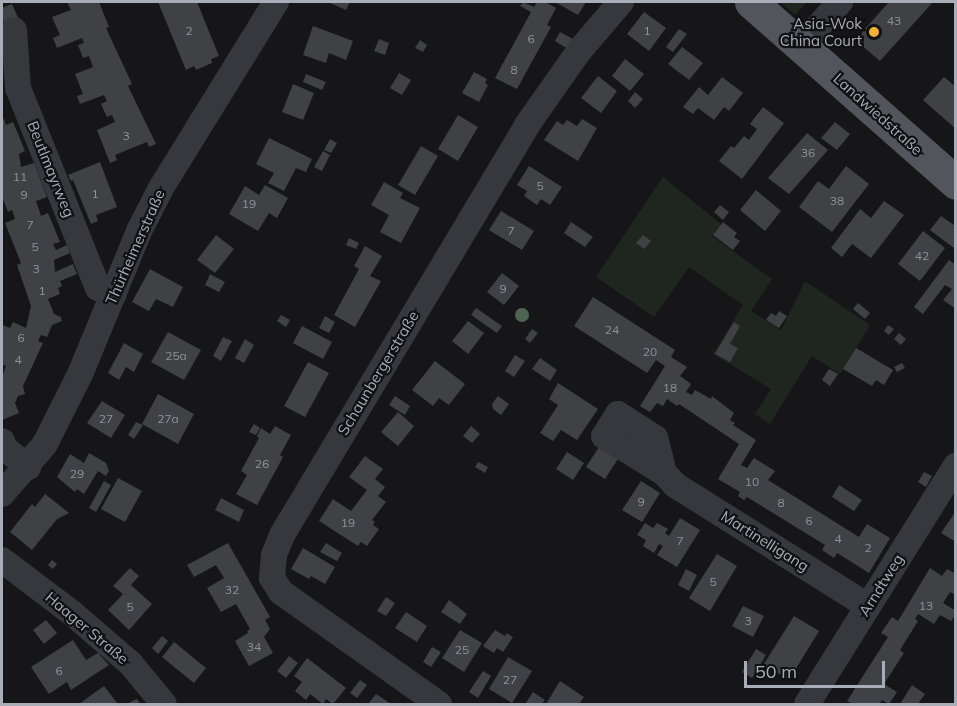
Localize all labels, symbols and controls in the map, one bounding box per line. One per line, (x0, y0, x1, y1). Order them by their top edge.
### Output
place label: Asia-Wok China Court (780, 14, 862, 49)
house number: 43 (887, 14, 901, 28)
house number: 2 (185, 24, 193, 38)
house number: 1 (643, 24, 651, 38)
marker: Asia-Wok China Court (867, 25, 881, 39)
house number: 6 (527, 32, 535, 46)
house number: 8 (510, 63, 518, 77)
street label: Landwiedstraße (830, 69, 926, 159)
street label: Beutlmayrweg (24, 118, 78, 220)
house number: 3 (122, 129, 130, 143)
house number: 36 (801, 146, 815, 160)
house number: 11 (13, 170, 27, 184)
house number: 5 (536, 179, 544, 193)
house number: 1 (91, 187, 99, 201)
street label: Thürheimerstraße (102, 187, 168, 307)
house number: 9 (20, 188, 28, 202)
house number: 38 (830, 194, 844, 208)
house number: 19 (242, 197, 256, 211)
house number: 7 (26, 218, 34, 232)
house number: 7 (507, 224, 515, 238)
house number: 5 (31, 240, 39, 254)
house number: 42 (915, 249, 929, 263)
house number: 3 (32, 262, 40, 276)
house number: 9 (499, 282, 507, 296)
house number: 1 (38, 284, 46, 298)
street label: Schaunbergerstraße (334, 308, 422, 438)
house number: 24 (605, 323, 619, 337)
house number: 6 (17, 331, 25, 345)
house number: 20 (643, 345, 657, 359)
house number: 25a (165, 349, 187, 363)
house number: 4 (14, 353, 22, 367)
house number: 18 (663, 381, 677, 395)
house number: 27 (99, 412, 113, 426)
house number: 27a (157, 412, 179, 426)
house number: 26 (255, 457, 269, 471)
house number: 29 (70, 467, 84, 481)
house number: 10 (745, 475, 759, 489)
house number: 9 (637, 495, 645, 509)
house number: 8 (777, 496, 785, 510)
street label: Martinelligang (718, 507, 812, 575)
house number: 6 (805, 514, 813, 528)
house number: 19 (341, 516, 355, 530)
house number: 4 (834, 532, 842, 546)
house number: 7 (676, 534, 684, 548)
house number: 2 (864, 541, 872, 555)
street label: Arndtweg (855, 551, 907, 619)
house number: 5 (709, 575, 717, 589)
house number: 32 (225, 583, 239, 597)
street label: Haager Straße (42, 588, 132, 668)
house number: 13 (919, 599, 933, 613)
house number: 5 (126, 600, 134, 614)
house number: 3 (744, 614, 752, 628)
house number: 34 (247, 640, 261, 654)
house number: 25 (455, 643, 469, 657)
scale bar (747, 649, 888, 687)
text: 50 m (755, 660, 797, 683)
house number: 6 (55, 664, 63, 678)
house number: 27 (503, 673, 517, 687)

